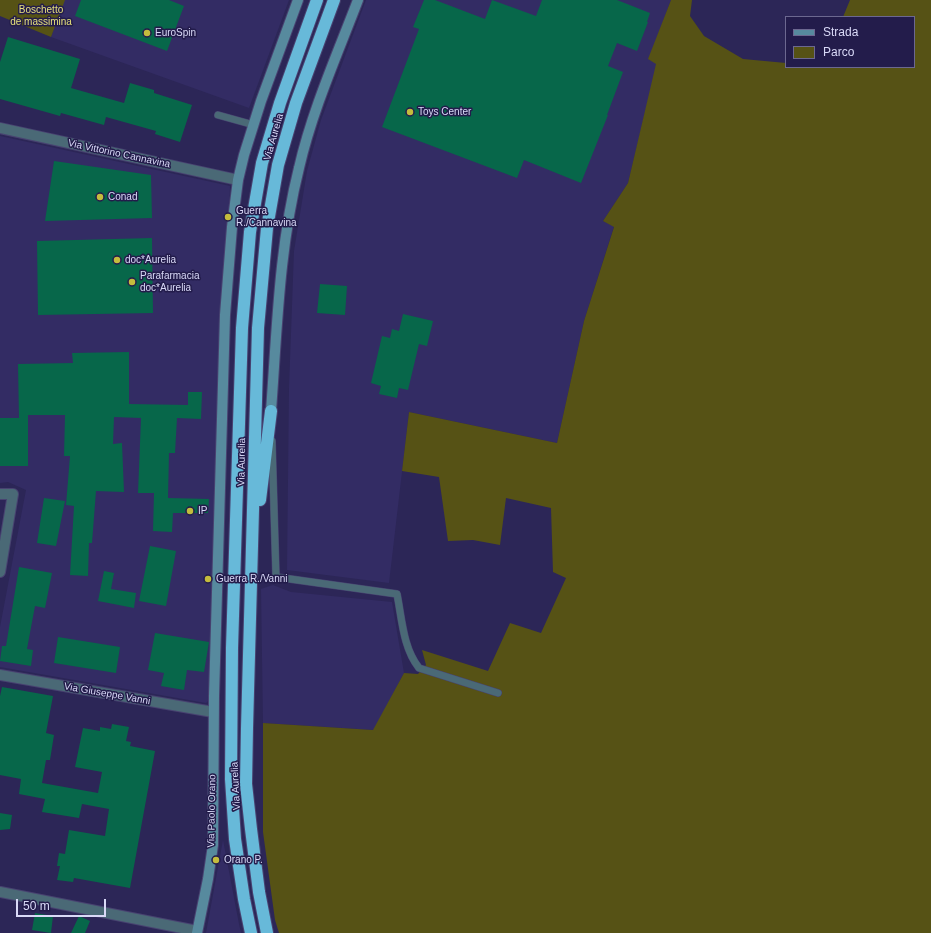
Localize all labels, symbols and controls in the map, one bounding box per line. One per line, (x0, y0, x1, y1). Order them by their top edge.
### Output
park label: Boschetto de massimina (10, 4, 72, 28)
legend (785, 16, 915, 68)
text: Strada (823, 25, 858, 39)
place label: EuroSpin (155, 27, 196, 39)
marker: EuroSpin (142, 28, 152, 38)
text: Parco (823, 45, 854, 59)
place label: Toys Center (418, 106, 471, 118)
marker: Toys Center (405, 107, 415, 117)
street label: Via Aurelia (262, 112, 286, 162)
street label: Via Vittorino Cannavina (67, 137, 171, 171)
place label: Conad (108, 191, 137, 203)
marker: Conad (95, 192, 105, 202)
place label: Guerra R./Cannavina (236, 205, 297, 228)
marker: Guerra R./Cannavina (223, 212, 233, 222)
place label: doc*Aurelia (125, 254, 176, 266)
marker: doc*Aurelia (112, 255, 122, 265)
place label: Parafarmacia doc*Aurelia (140, 270, 199, 294)
marker: Parafarmacia doc*Aurelia (127, 277, 137, 287)
street label: Via Aurelia (236, 438, 248, 486)
place label: IP (198, 505, 207, 517)
marker: IP (185, 506, 195, 516)
place label: Guerra R./Vanni (216, 573, 288, 585)
marker: Guerra R./Vanni (203, 574, 213, 584)
street label: Via Giuseppe Vanni (63, 680, 151, 708)
street label: Via Aurelia (229, 762, 243, 810)
street label: Via Paolo Orano (205, 774, 219, 848)
place label: Orano P. (224, 854, 263, 866)
marker: Orano P. (211, 855, 221, 865)
scale bar (18, 891, 108, 917)
text: 50 m (23, 899, 50, 913)

